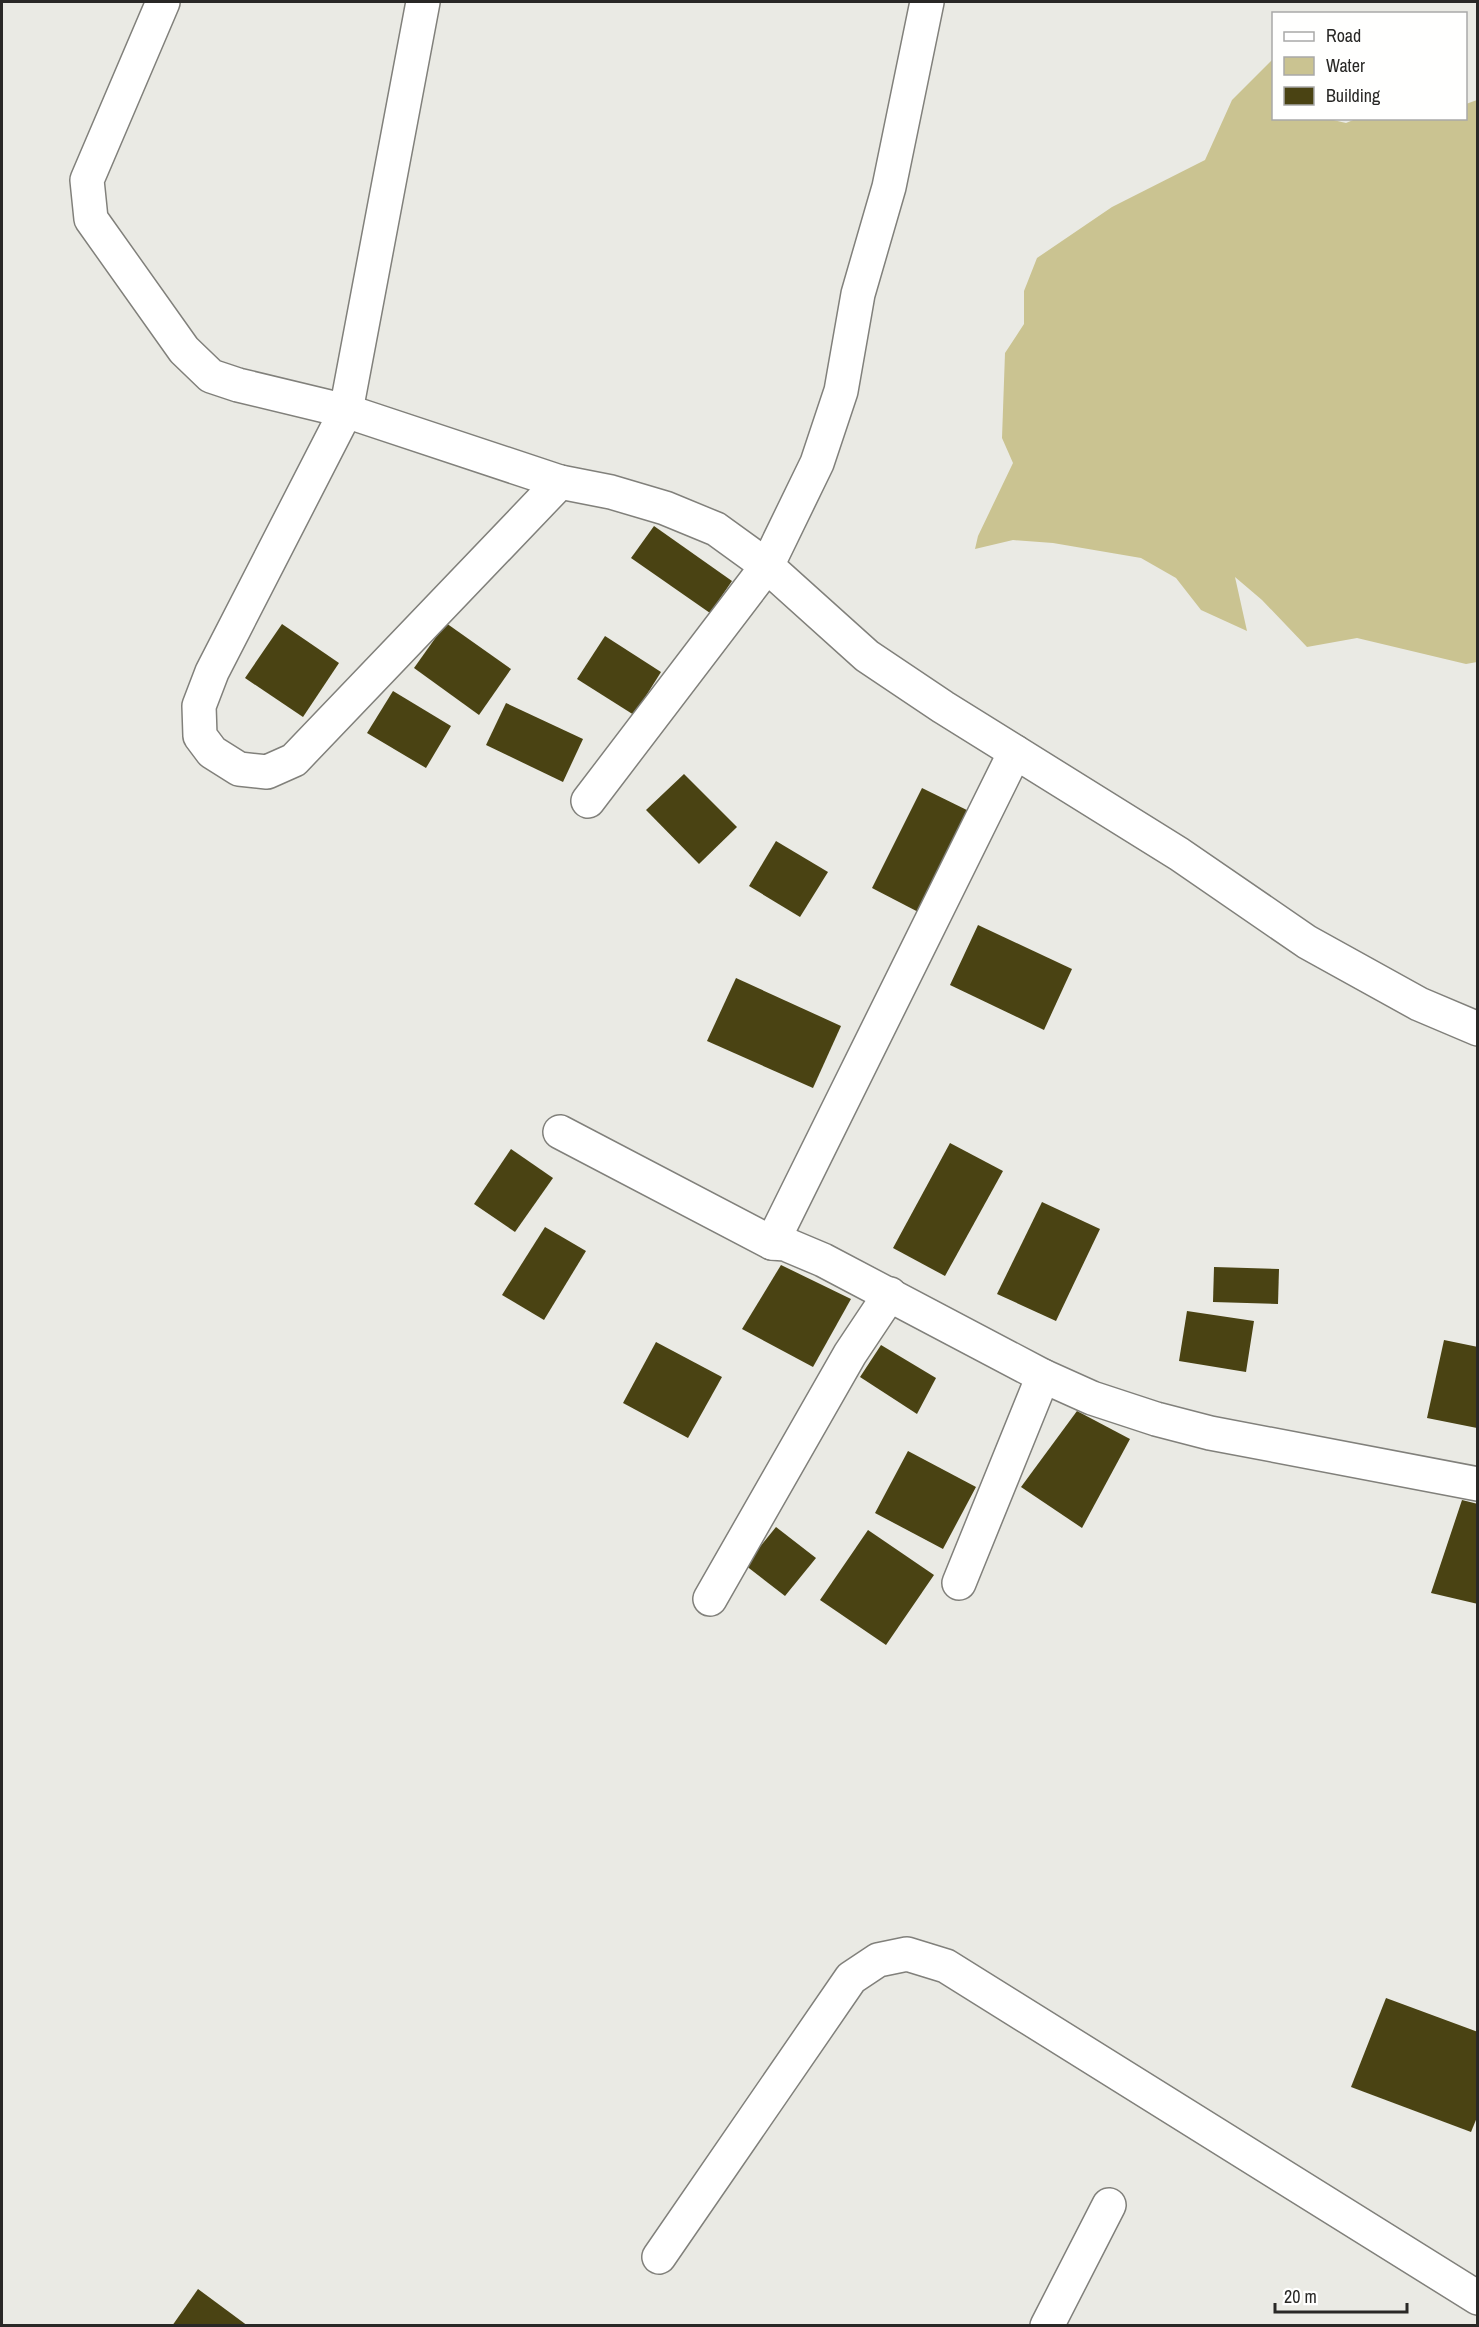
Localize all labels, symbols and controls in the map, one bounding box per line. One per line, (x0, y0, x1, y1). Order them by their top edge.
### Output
legend (1272, 12, 1467, 120)
text: Road (1326, 23, 1361, 48)
text: Water (1326, 53, 1365, 78)
text: Building (1326, 83, 1381, 108)
scale bar (1275, 2276, 1407, 2314)
text: 20 m (1284, 2284, 1317, 2309)

